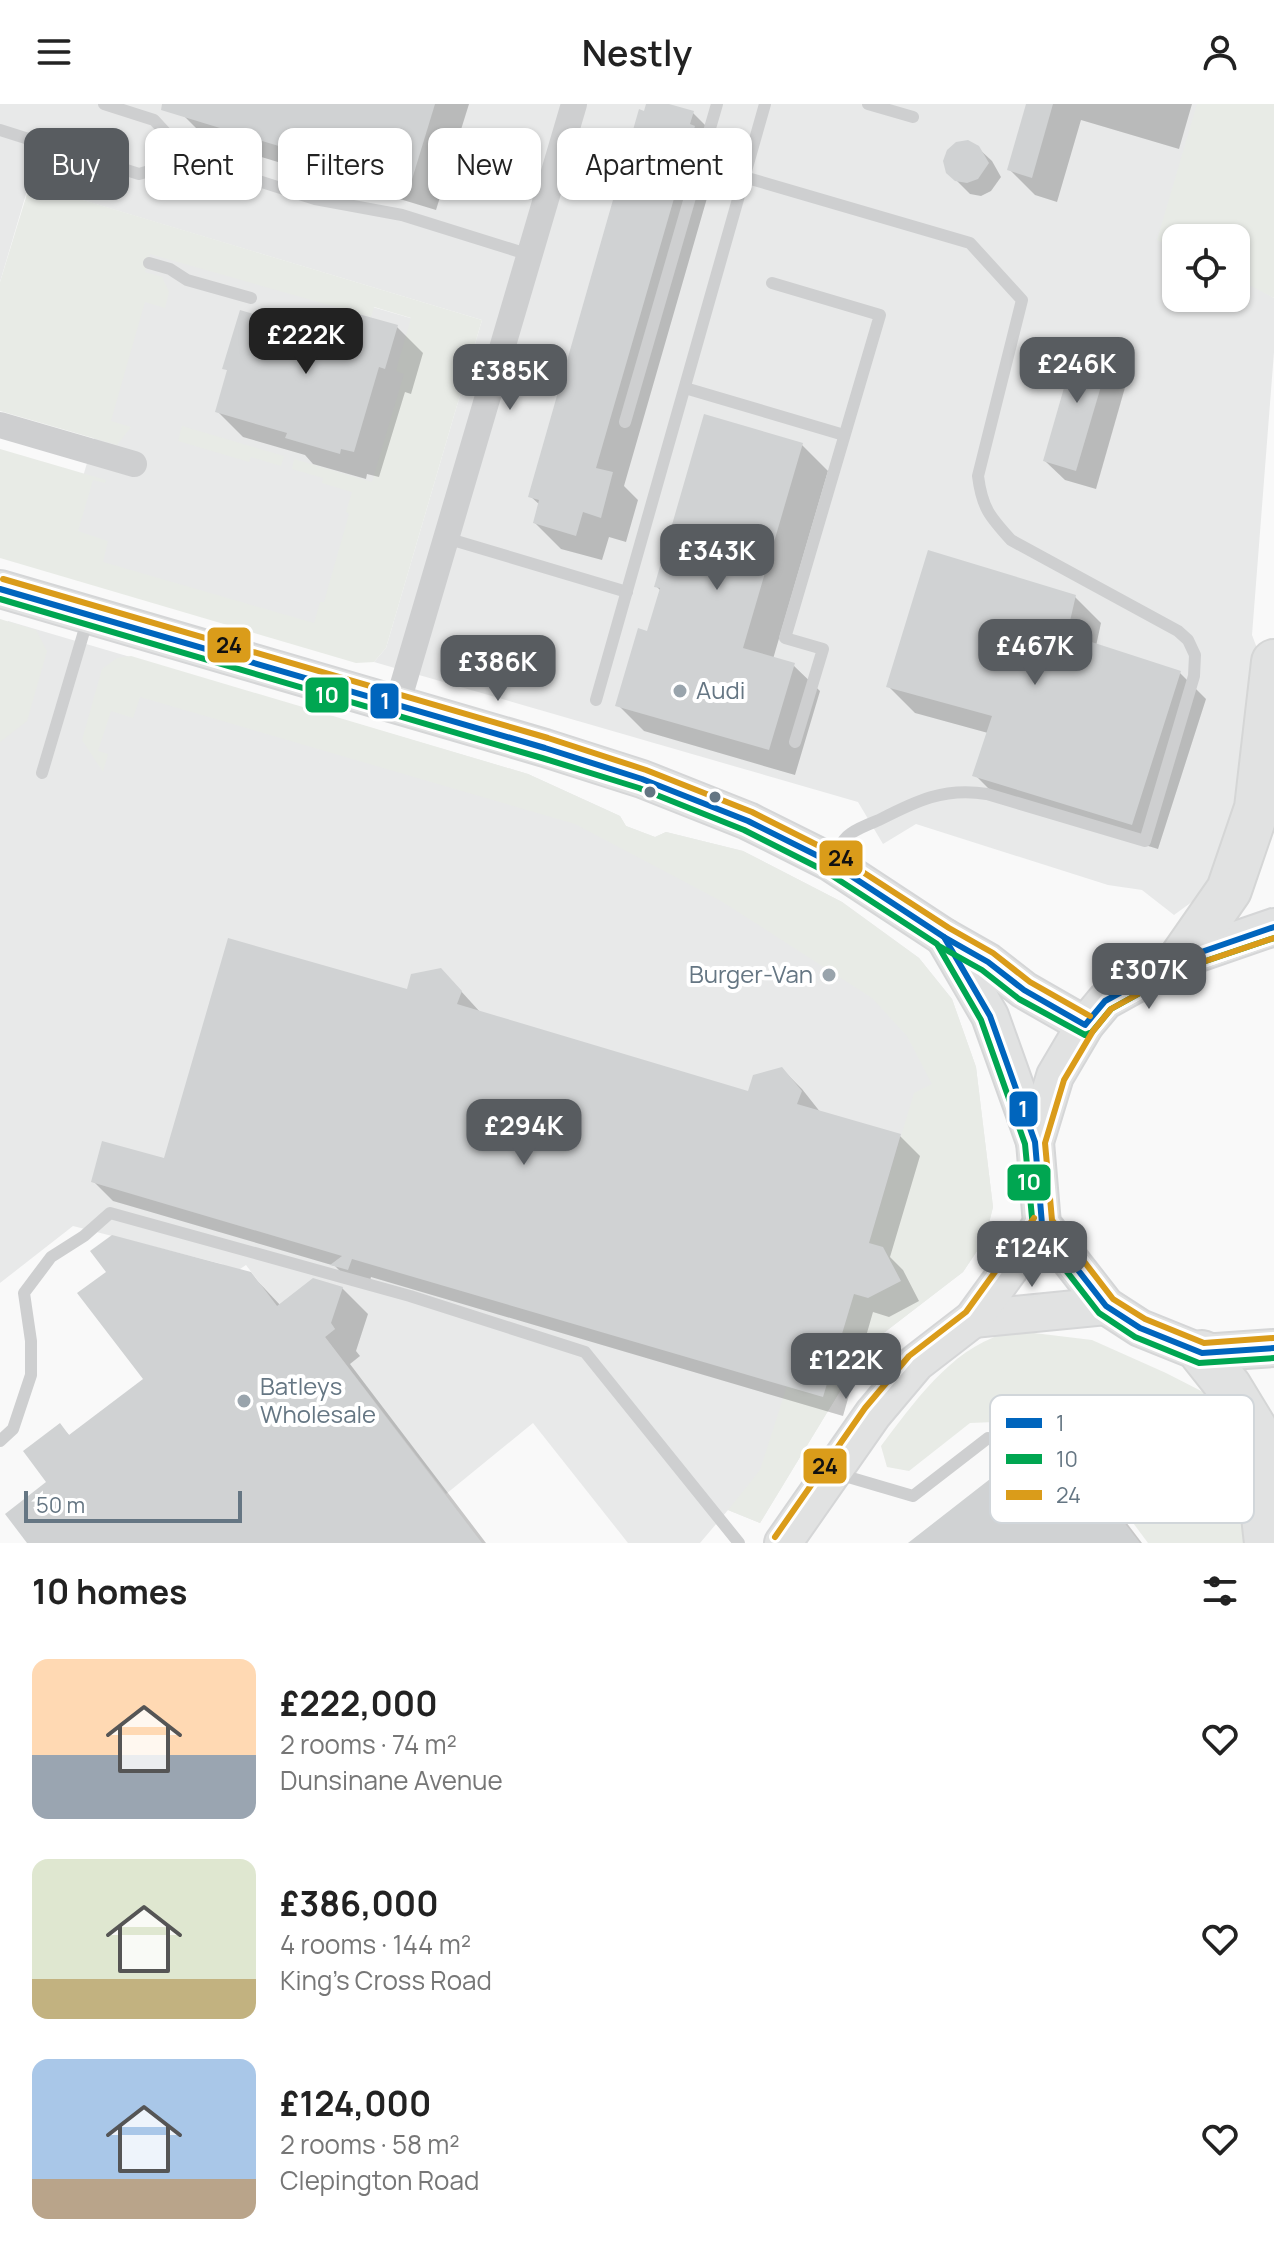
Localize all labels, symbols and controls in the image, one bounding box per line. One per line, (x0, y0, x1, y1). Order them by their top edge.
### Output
text: Nestly (582, 28, 692, 77)
icon: menu (32, 30, 76, 74)
icon: person (1198, 30, 1242, 74)
chip: Buy (24, 128, 129, 200)
chip: Rent (145, 128, 262, 200)
chip: Filters (278, 128, 412, 200)
chip: New (428, 128, 541, 200)
chip: Apartment (557, 128, 752, 200)
map controls (1162, 224, 1250, 312)
button: locate (1162, 224, 1250, 312)
pin: £222K (250, 308, 362, 376)
text: £222K (267, 316, 345, 352)
pin: £246K (1021, 337, 1133, 405)
pin: £385K (454, 344, 566, 412)
text: £246K (1038, 345, 1116, 381)
text: £385K (471, 352, 549, 388)
pin: £343K (661, 524, 773, 592)
text: £343K (678, 532, 756, 568)
pin: £467K (979, 619, 1091, 687)
line badge: 24 (206, 626, 252, 664)
text: £467K (996, 627, 1074, 663)
text: 24 (216, 630, 242, 660)
pin: £386K (442, 635, 554, 703)
text: £386K (459, 643, 537, 679)
place label: Audi (696, 673, 745, 706)
line badge: 10 (304, 676, 350, 714)
text: 10 (315, 680, 339, 710)
line badge: 1 (369, 682, 400, 720)
marker: Audi (671, 682, 689, 700)
text: 1 (380, 686, 390, 716)
unlabelled marker (642, 784, 658, 800)
unlabelled marker (707, 789, 723, 805)
line badge: 24 (818, 839, 864, 877)
text: 24 (828, 843, 854, 873)
pin: £307K (1093, 943, 1205, 1011)
text: £307K (1110, 951, 1188, 987)
place label: Burger-Van (689, 957, 813, 990)
marker: Burger-Van (820, 966, 838, 984)
line badge: 1 (1008, 1090, 1039, 1128)
text: 1 (1018, 1094, 1028, 1124)
pin: £294K (468, 1099, 580, 1167)
text: £294K (484, 1107, 564, 1143)
line badge: 10 (1006, 1163, 1052, 1202)
text: 10 (1017, 1167, 1041, 1197)
pin: £124K (976, 1221, 1088, 1289)
text: £124K (995, 1229, 1069, 1265)
pin: £122K (790, 1333, 902, 1401)
text: £122K (809, 1341, 883, 1377)
place label: Batleys Wholesale (260, 1369, 376, 1430)
marker: Batleys Wholesale (235, 1392, 253, 1410)
legend (990, 1395, 1254, 1523)
text: 1 (1056, 1408, 1065, 1438)
text: 10 (1056, 1444, 1078, 1474)
line badge: 24 (802, 1447, 848, 1485)
text: 24 (812, 1451, 838, 1481)
text: 24 (1056, 1480, 1081, 1510)
scale bar (24, 1487, 242, 1523)
text: 50 m (36, 1490, 85, 1520)
text: 10 homes (32, 1568, 188, 1614)
icon: filters (1198, 1569, 1242, 1613)
text: £222,000 (280, 1680, 438, 1726)
icon: home (96, 1691, 192, 1787)
icon: heart (1198, 1717, 1242, 1761)
text: 2 rooms · 74 m² (280, 1726, 457, 1762)
text: Dunsinane Avenue (280, 1762, 503, 1798)
text: £386,000 (280, 1880, 439, 1926)
icon: home (96, 1891, 192, 1987)
icon: heart (1198, 1917, 1242, 1961)
text: 4 rooms · 144 m² (280, 1926, 471, 1962)
text: King's Cross Road (280, 1962, 492, 1998)
text: £124,000 (280, 2080, 431, 2126)
icon: home (96, 2091, 192, 2187)
icon: heart (1198, 2117, 1242, 2161)
text: 2 rooms · 58 m² (280, 2126, 460, 2162)
text: Clepington Road (280, 2162, 479, 2198)

